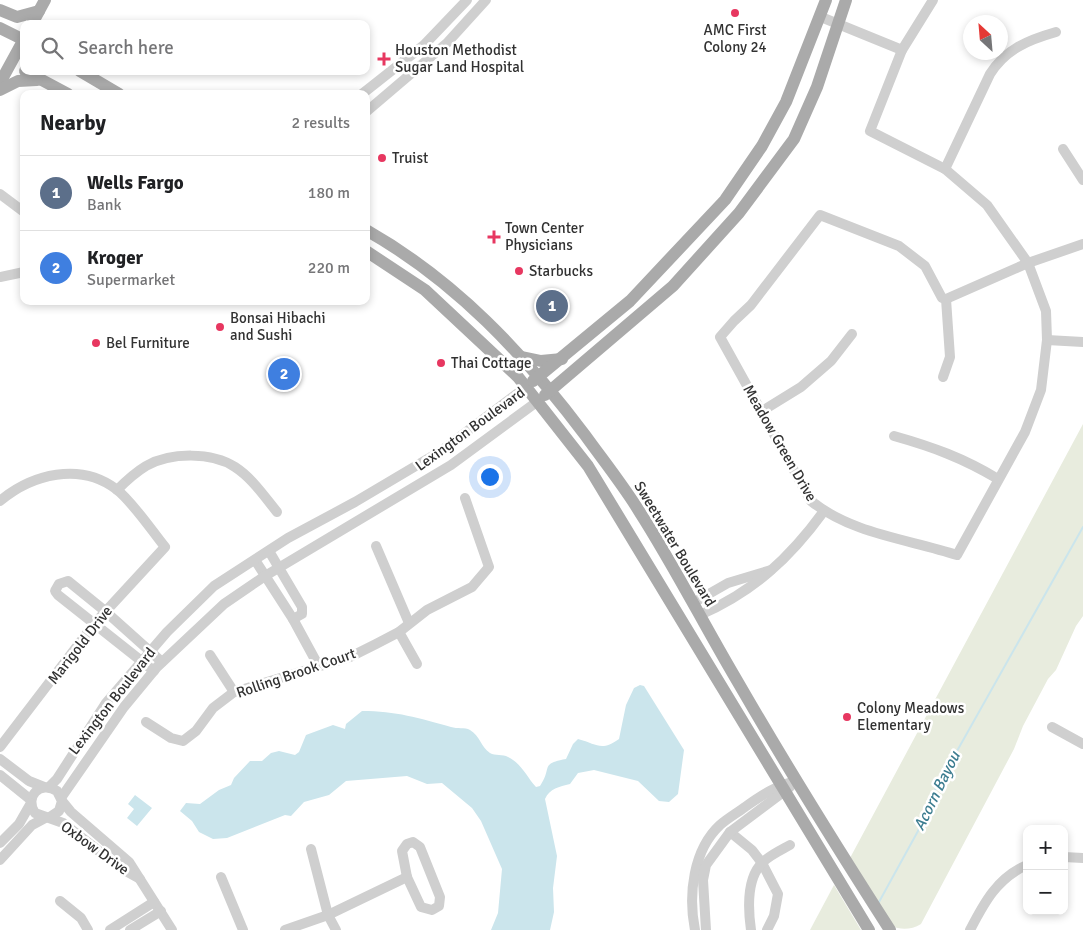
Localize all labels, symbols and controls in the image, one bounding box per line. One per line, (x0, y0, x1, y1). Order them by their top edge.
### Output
marker: AMC First Colony 24 (729, 7, 741, 19)
north arrow (963, 15, 1008, 60)
search box (20, 20, 370, 75)
place label: AMC First Colony 24 (703, 21, 767, 56)
icon: search (38, 34, 66, 62)
text: Search here (78, 36, 174, 60)
place label: Houston Methodist Sugar Land Hospital (395, 41, 524, 76)
marker: Houston Methodist Sugar Land Hospital (377, 52, 391, 66)
text: Nearby (40, 110, 106, 136)
text: 2 results (291, 113, 350, 133)
place label: Truist (392, 149, 428, 167)
marker: Truist (376, 152, 388, 164)
text: Wells Fargo (87, 171, 184, 195)
text: 1 (52, 183, 60, 203)
text: 180 m (308, 183, 350, 203)
text: Bank (87, 195, 122, 215)
place label: Town Center Physicians (505, 219, 584, 254)
marker: Town Center Physicians (487, 230, 501, 244)
text: Kroger (87, 246, 143, 270)
text: 2 (52, 258, 60, 278)
text: 220 m (308, 258, 350, 278)
place label: Starbucks (529, 262, 593, 280)
marker: Starbucks (513, 265, 525, 277)
text: Supermarket (87, 270, 175, 290)
pin: 1 (536, 287, 568, 325)
place label: Bonsai Hibachi and Sushi (230, 309, 326, 344)
marker: Bonsai Hibachi and Sushi (214, 321, 226, 333)
place label: Bel Furniture (106, 334, 190, 352)
marker: Bel Furniture (90, 337, 102, 349)
place label: Thai Cottage (451, 354, 532, 372)
pin: 2 (268, 355, 300, 393)
marker: Thai Cottage (435, 357, 447, 369)
street label: Meadow Green Drive (739, 381, 821, 505)
street label: Lexington Boulevard (412, 383, 528, 475)
your location (477, 464, 503, 490)
street label: Sweetwater Boulevard (630, 478, 720, 610)
street label: Marigold Drive (44, 602, 116, 688)
street label: Lexington Boulevard (65, 644, 159, 758)
street label: Rolling Brook Court (234, 644, 358, 702)
place label: Colony Meadows Elementary (857, 699, 965, 734)
marker: Colony Meadows Elementary (841, 711, 853, 723)
water label: Acorn Bayou (909, 747, 965, 834)
street label: Oxbow Drive (57, 817, 133, 879)
map controls (1023, 825, 1068, 915)
button: + (1023, 825, 1068, 870)
button: − (1023, 870, 1068, 915)

